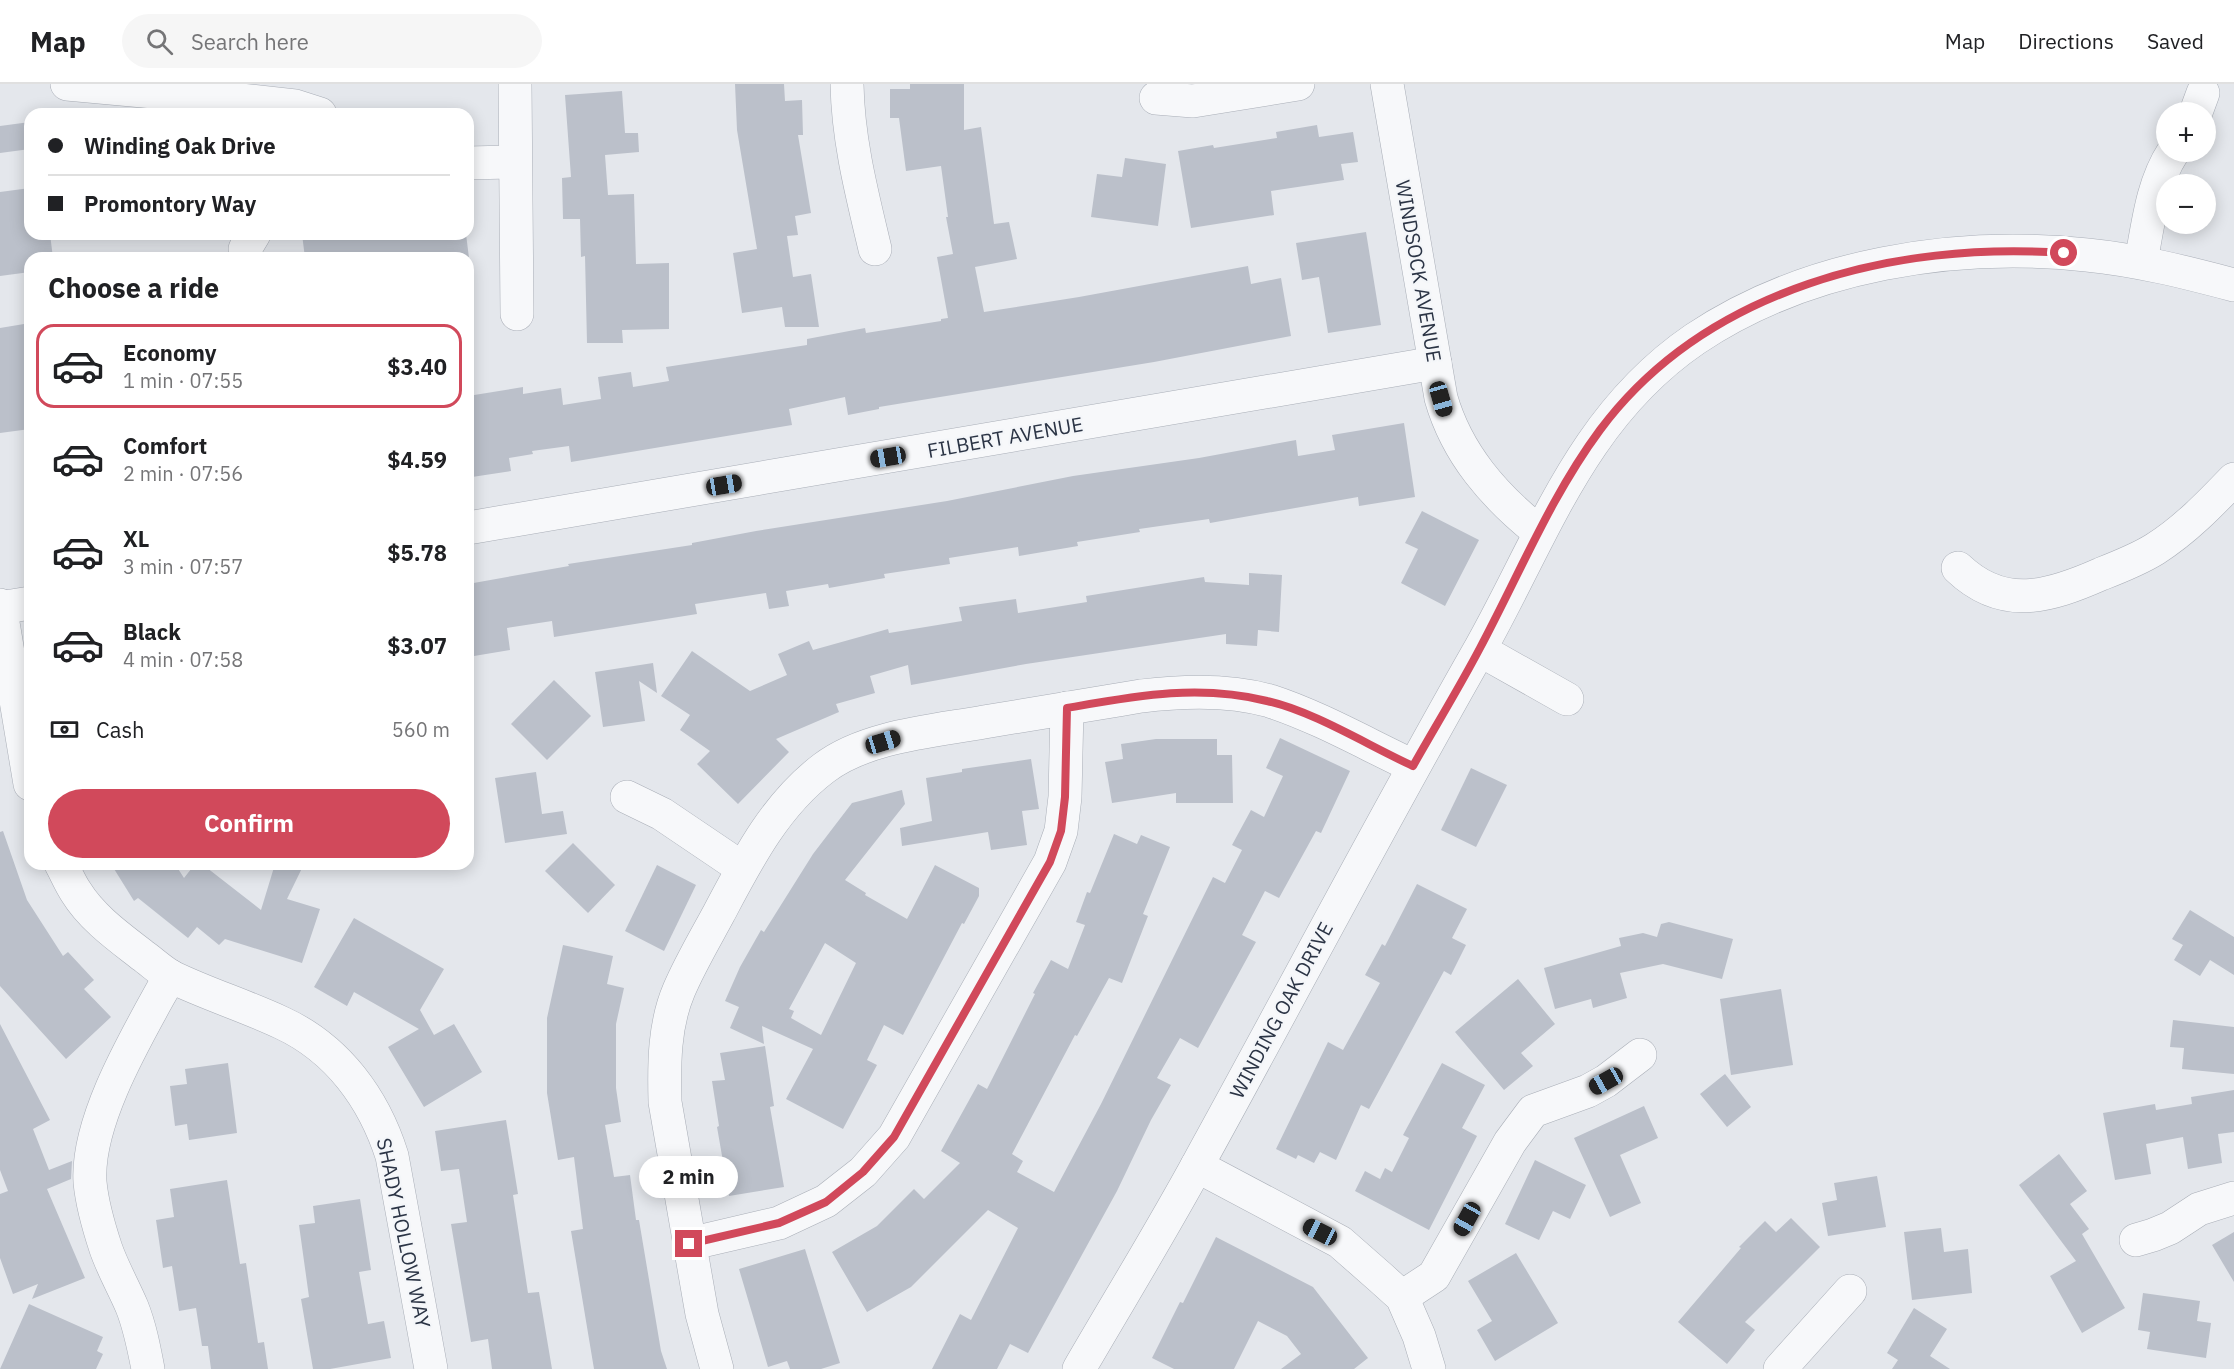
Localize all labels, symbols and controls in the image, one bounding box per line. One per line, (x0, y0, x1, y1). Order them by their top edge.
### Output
search box (122, 14, 542, 68)
text: Map (30, 23, 86, 60)
icon: search (143, 25, 176, 58)
text: Search here (191, 27, 309, 56)
text: Map (1945, 27, 1985, 55)
text: Directions (2018, 27, 2114, 55)
text: Saved (2147, 27, 2204, 55)
map controls (2156, 102, 2216, 234)
button: + (2156, 102, 2216, 162)
text: Winding Oak Drive (84, 131, 276, 160)
button: − (2156, 174, 2216, 234)
street label: WINDSOCK AVENUE (1390, 178, 1448, 364)
text: Promontory Way (84, 189, 256, 218)
route start (2050, 239, 2077, 266)
text: Choose a ride (48, 270, 219, 305)
text: Economy (123, 338, 217, 367)
icon: car (51, 339, 105, 393)
text: $3.40 (387, 352, 447, 381)
text: 1 min · 07:55 (123, 367, 243, 394)
car (1427, 379, 1455, 419)
street label: FILBERT AVENUE (925, 410, 1085, 464)
text: Comfort (123, 431, 207, 460)
icon: car (51, 432, 105, 486)
text: $4.59 (387, 445, 447, 474)
car (869, 445, 907, 469)
text: 2 min · 07:56 (123, 460, 243, 487)
car (705, 473, 743, 497)
text: XL (123, 524, 149, 553)
icon: car (51, 525, 105, 579)
text: $5.78 (387, 538, 447, 567)
text: 3 min · 07:57 (123, 553, 243, 580)
text: Black (123, 617, 181, 646)
icon: car (51, 618, 105, 672)
text: $3.07 (387, 631, 447, 660)
text: 4 min · 07:58 (123, 646, 243, 673)
icon: cash (48, 713, 81, 746)
text: Cash (96, 715, 145, 744)
text: 560 m (392, 716, 450, 743)
car (863, 728, 903, 756)
button: Confirm (48, 789, 450, 858)
street label: WINDING OAK DRIVE (1223, 917, 1339, 1103)
car (1586, 1064, 1626, 1098)
street label: SHADY HOLLOW WAY (371, 1135, 437, 1331)
callout: 2 min (640, 1157, 738, 1199)
text: 2 min (662, 1163, 715, 1190)
car (1450, 1199, 1484, 1239)
car (1300, 1216, 1340, 1248)
route end (675, 1230, 702, 1257)

